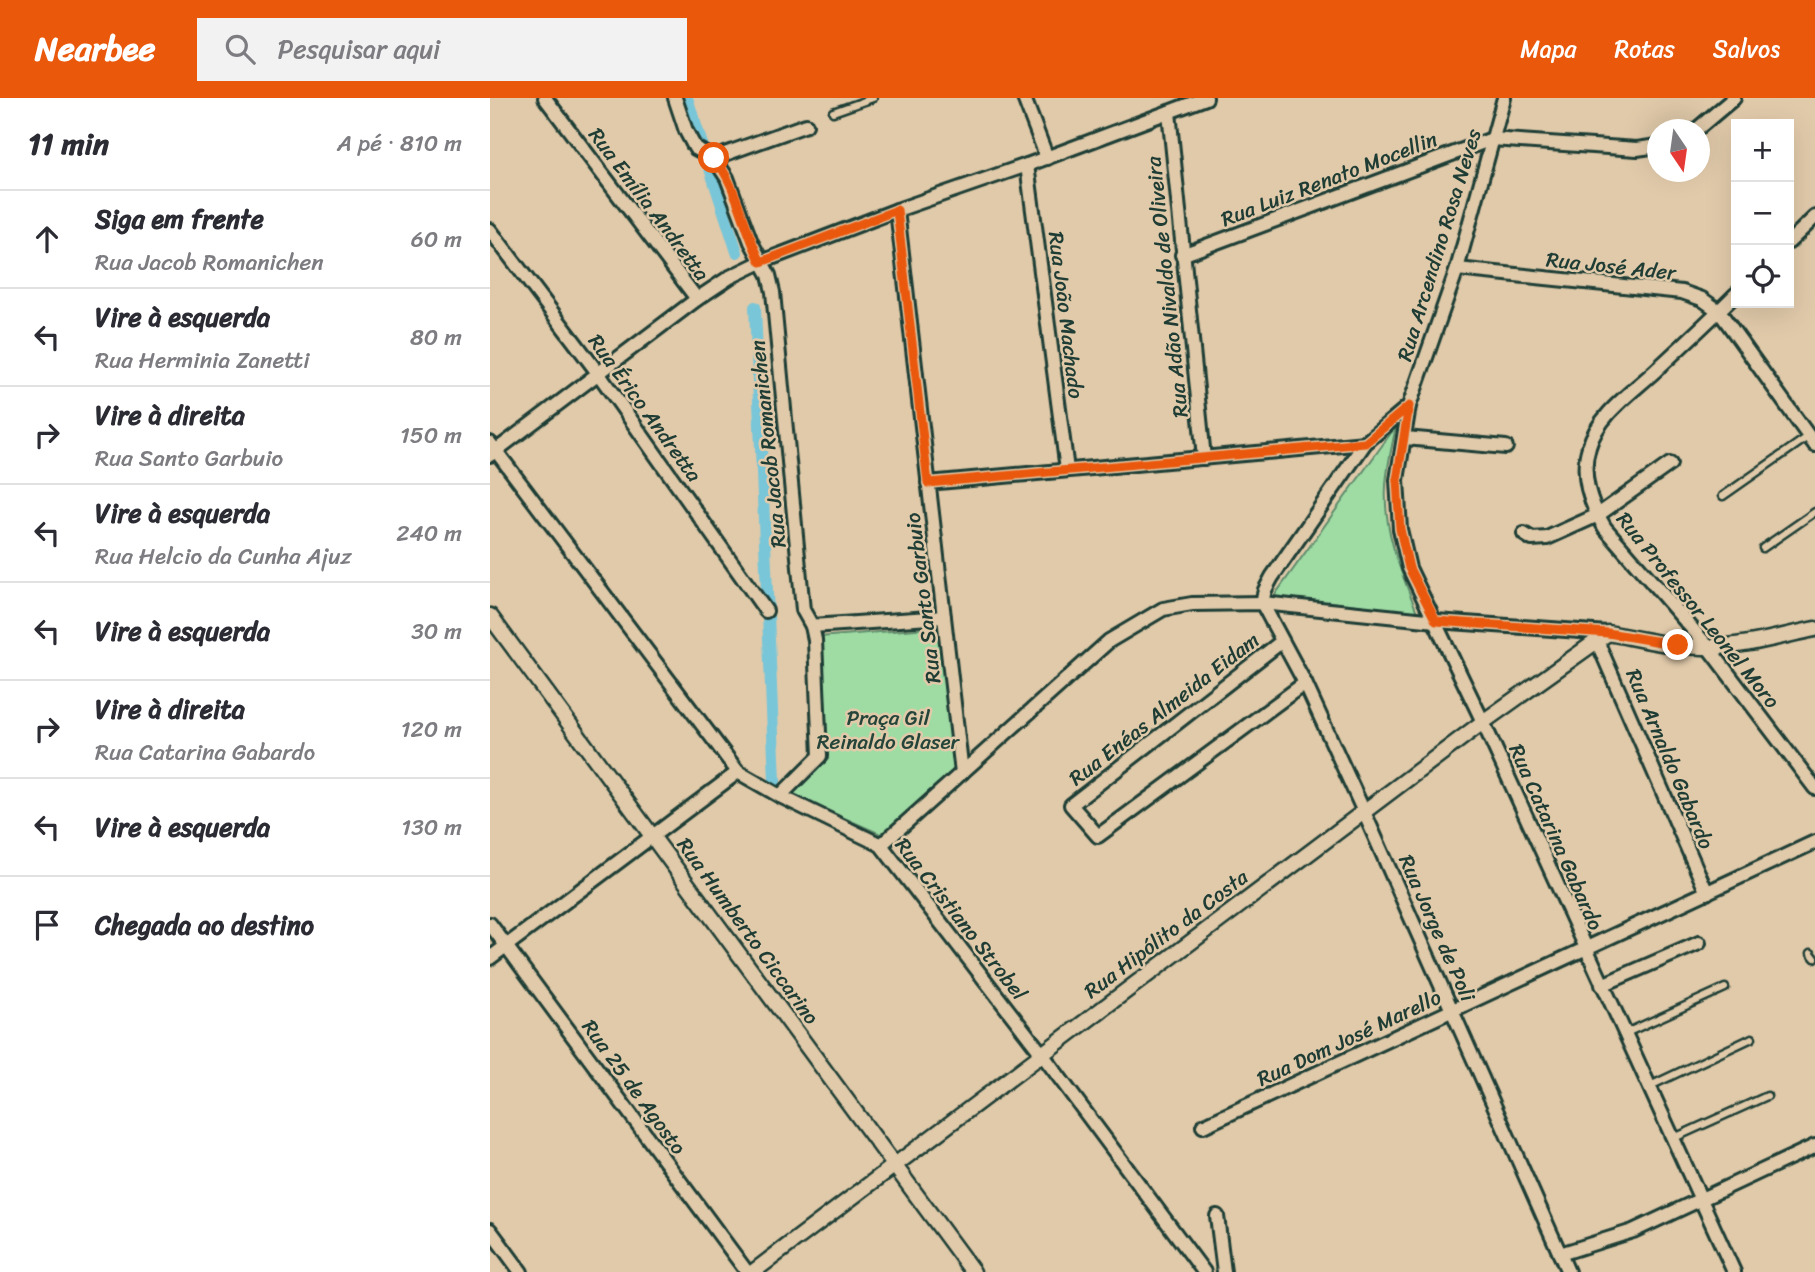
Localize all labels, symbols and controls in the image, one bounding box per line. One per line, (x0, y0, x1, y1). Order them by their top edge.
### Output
search box (197, 18, 687, 81)
text: Nearbee (35, 20, 155, 78)
text: Pesquisar aqui (277, 26, 440, 72)
text: Mapa (1520, 28, 1577, 70)
text: Rotas (1615, 28, 1675, 70)
text: Salvos (1713, 28, 1780, 70)
icon: search (221, 30, 259, 68)
text: 11 min (28, 117, 109, 171)
street label: Rua Emília Andretta (578, 119, 720, 290)
north arrow (1647, 119, 1710, 182)
map controls (1731, 119, 1794, 308)
button: + (1731, 119, 1794, 182)
street label: Rua Luiz Renato Mocellin (1215, 120, 1443, 238)
text: A pé · 810 m (337, 123, 462, 164)
street label: Rua Arcendino Rosa Neves (1386, 124, 1493, 366)
route start (698, 142, 729, 173)
street label: Rua Adão Nivaldo de Oliveira (1134, 154, 1200, 419)
button: − (1731, 182, 1794, 245)
text: Siga em frente (95, 196, 264, 242)
text: 60 m (411, 219, 462, 260)
icon: ahead (28, 220, 66, 258)
street label: Rua João Machado (1037, 229, 1095, 401)
street label: Rua José Ader (1544, 240, 1679, 292)
text: Rua Jacob Romanichen (95, 242, 324, 283)
button: locate (1731, 245, 1794, 308)
text: Vire à esquerda (95, 294, 270, 340)
text: 80 m (410, 317, 462, 358)
icon: left (28, 318, 66, 356)
street label: Rua Érico Andretta (578, 326, 712, 491)
street label: Rua Jacob Romanichen (738, 338, 798, 550)
text: Rua Herminia Zanetti (95, 340, 310, 381)
text: Vire à direita (95, 392, 245, 438)
text: 150 m (400, 415, 462, 456)
icon: right (28, 416, 66, 454)
text: Rua Santo Garbuio (95, 438, 283, 479)
text: Vire à esquerda (95, 490, 270, 536)
street label: Rua Professor Leonel Moro (1606, 503, 1790, 717)
street label: Rua Santo Garbuio (894, 510, 952, 686)
text: 240 m (396, 513, 462, 554)
icon: left (28, 514, 66, 552)
text: Rua Helcio da Cunha Ajuz (95, 536, 352, 577)
text: Vire à esquerda (95, 608, 270, 654)
text: 30 m (411, 611, 462, 652)
icon: left (28, 612, 66, 650)
street label: Rua Enéas Almeida Eidam (1060, 622, 1268, 796)
route end (1662, 629, 1693, 660)
street label: Rua Arnaldo Gabardo (1615, 663, 1725, 856)
text: Vire à direita (95, 686, 245, 732)
park label: Praça Gil Reinaldo Glaser (817, 699, 961, 761)
text: 120 m (401, 709, 462, 750)
icon: right (28, 710, 66, 748)
text: Rua Catarina Gabardo (95, 732, 315, 773)
street label: Rua Catarina Gabardo (1498, 737, 1614, 937)
text: Vire à esquerda (95, 804, 270, 850)
text: 130 m (401, 807, 462, 848)
icon: left (28, 808, 66, 846)
street label: Rua Humberto Ciccarino (667, 829, 829, 1033)
street label: Rua Cristiano Strobel (885, 829, 1038, 1010)
street label: Rua Jorge de Poli (1388, 848, 1487, 1009)
street label: Rua Hipólito da Costa (1075, 859, 1257, 1009)
text: Chegada ao destino (95, 902, 314, 948)
icon: arrive (28, 906, 66, 944)
street label: Rua Dom José Marello (1250, 978, 1448, 1097)
street label: Rua 25 de Agosto (571, 1011, 697, 1163)

